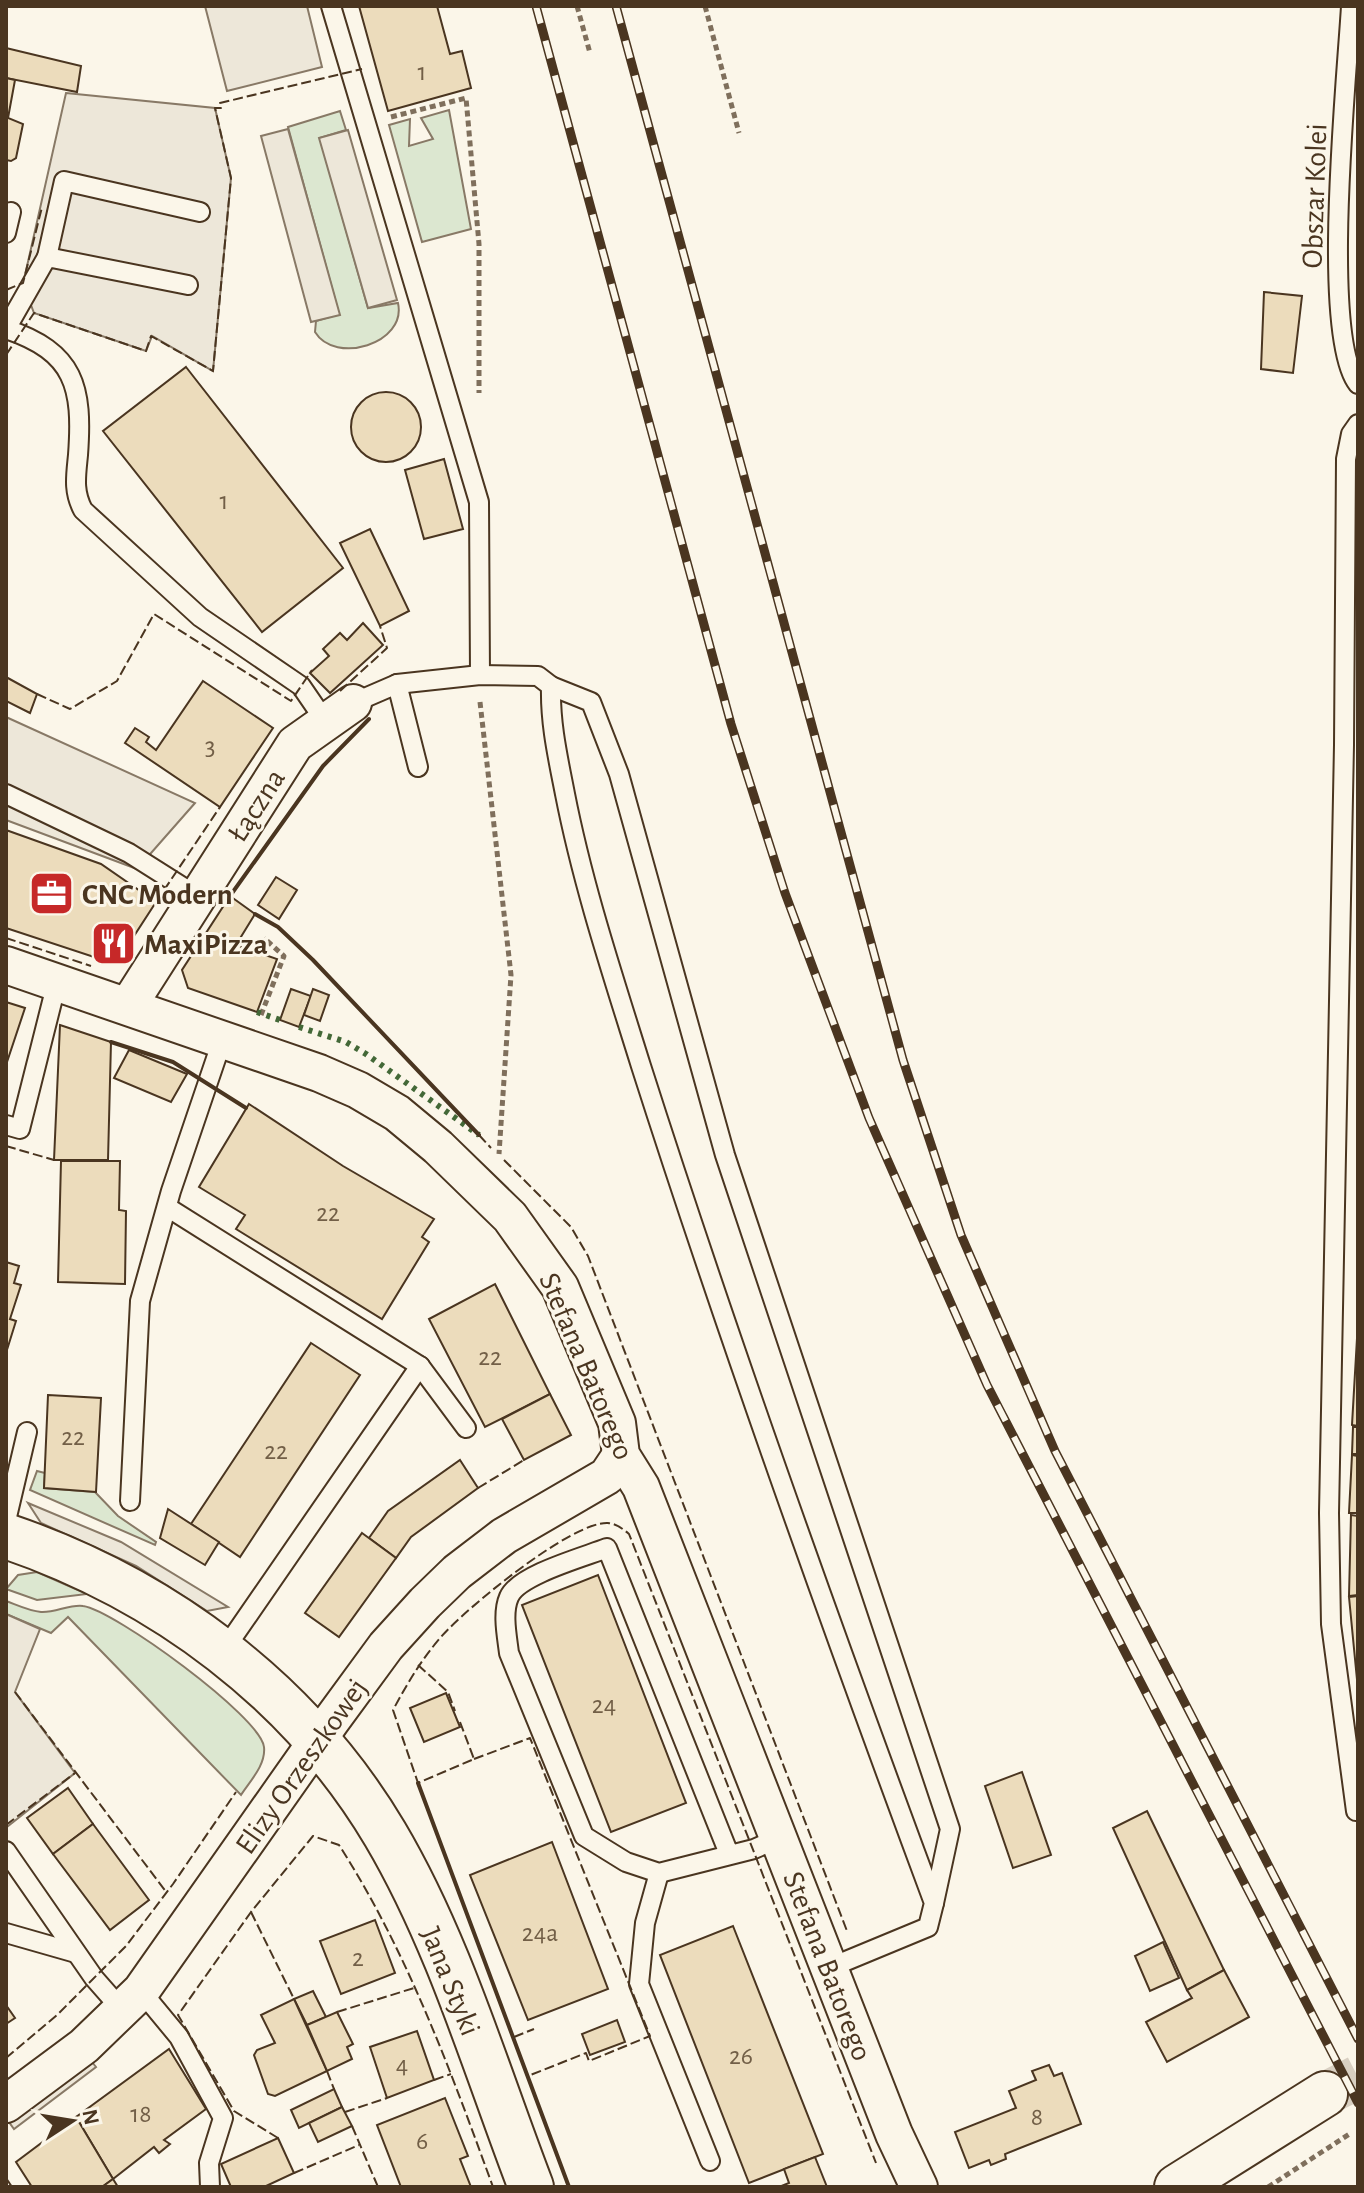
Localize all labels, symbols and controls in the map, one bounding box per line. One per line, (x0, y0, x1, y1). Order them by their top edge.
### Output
house number: 1 (418, 59, 426, 85)
street label: Obszar Kolei (1297, 123, 1333, 269)
house number: 1 (220, 488, 228, 514)
house number: 3 (205, 734, 215, 760)
street label: Łączna (222, 764, 291, 847)
office icon: CNC Modern (27, 870, 75, 918)
place label: CNC Modern (82, 880, 233, 910)
restaurant icon: MaxiPizza (89, 920, 137, 968)
place label: MaxiPizza (144, 930, 268, 960)
house number: 22 (316, 1200, 340, 1226)
street label: Stefana Batorego (533, 1269, 639, 1464)
house number: 22 (478, 1344, 502, 1370)
house number: 22 (61, 1424, 85, 1450)
house number: 22 (264, 1438, 288, 1464)
street label: Elizy Orzeszkowej (230, 1673, 373, 1860)
house number: 24 (592, 1692, 616, 1718)
street label: Stefana Batorego (777, 1868, 877, 2065)
house number: 24a (522, 1920, 558, 1946)
street label: Jana Styki (415, 1923, 485, 2040)
house number: 2 (352, 1945, 364, 1971)
house number: 26 (729, 2043, 753, 2069)
house number: 4 (396, 2052, 408, 2078)
north arrow (32, 2081, 112, 2161)
house number: 18 (130, 2101, 152, 2127)
house number: 8 (1031, 2104, 1043, 2130)
text: N (78, 2107, 103, 2127)
house number: 6 (416, 2128, 428, 2154)

